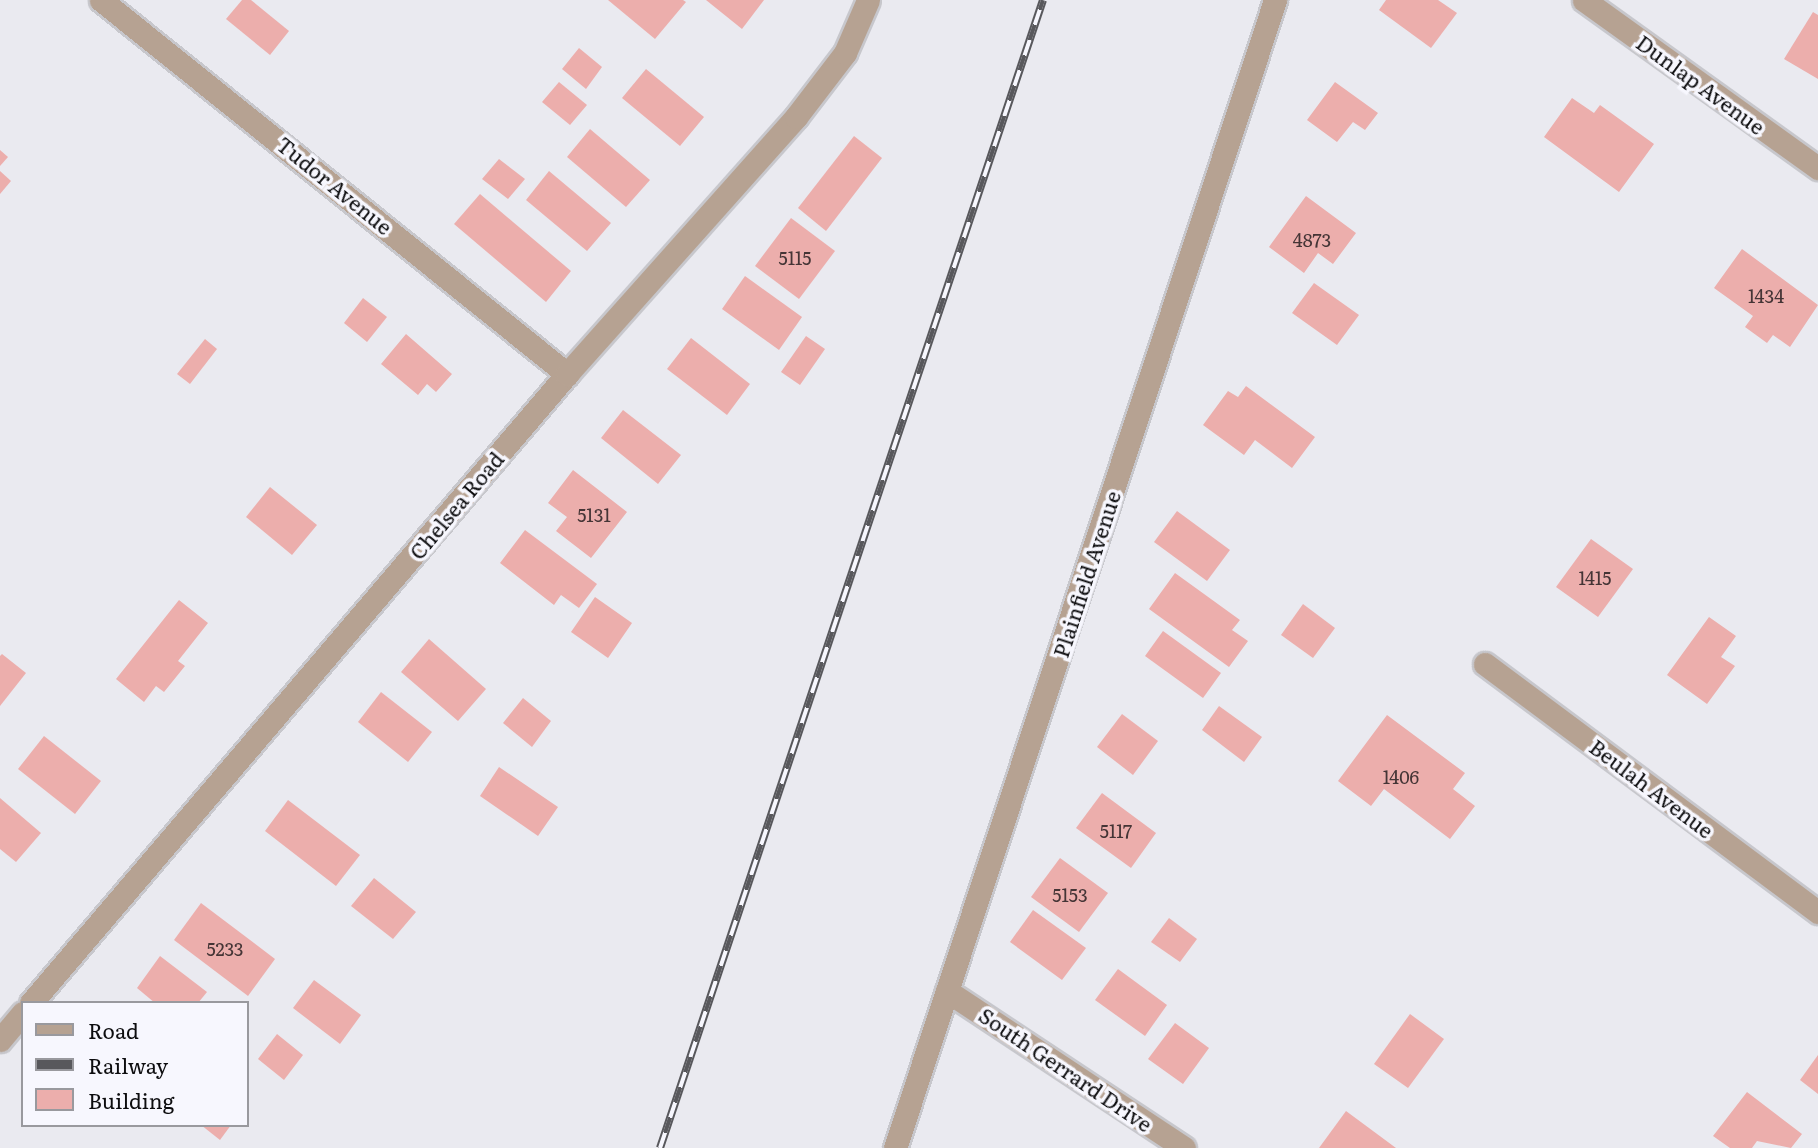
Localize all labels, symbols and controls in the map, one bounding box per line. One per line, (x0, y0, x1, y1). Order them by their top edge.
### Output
street label: Dunlap Avenue (1632, 29, 1770, 139)
street label: Tudor Avenue (272, 131, 398, 239)
house number: 4873 (1293, 229, 1331, 251)
house number: 5115 (779, 247, 811, 269)
house number: 1434 (1748, 285, 1784, 307)
street label: Chelsea Road (404, 446, 508, 564)
street label: Plainfield Avenue (1047, 488, 1125, 660)
house number: 5131 (577, 504, 611, 526)
house number: 1415 (1579, 567, 1611, 589)
street label: Beulah Avenue (1585, 733, 1719, 843)
house number: 1406 (1383, 766, 1419, 788)
house number: 5117 (1100, 820, 1132, 842)
house number: 5153 (1052, 884, 1088, 906)
house number: 5233 (206, 938, 244, 960)
legend (21, 1001, 248, 1127)
street label: South Gerrard Drive (975, 1002, 1157, 1136)
text: Road (88, 1014, 139, 1045)
text: Railway (88, 1049, 168, 1080)
text: Building (88, 1084, 174, 1115)

